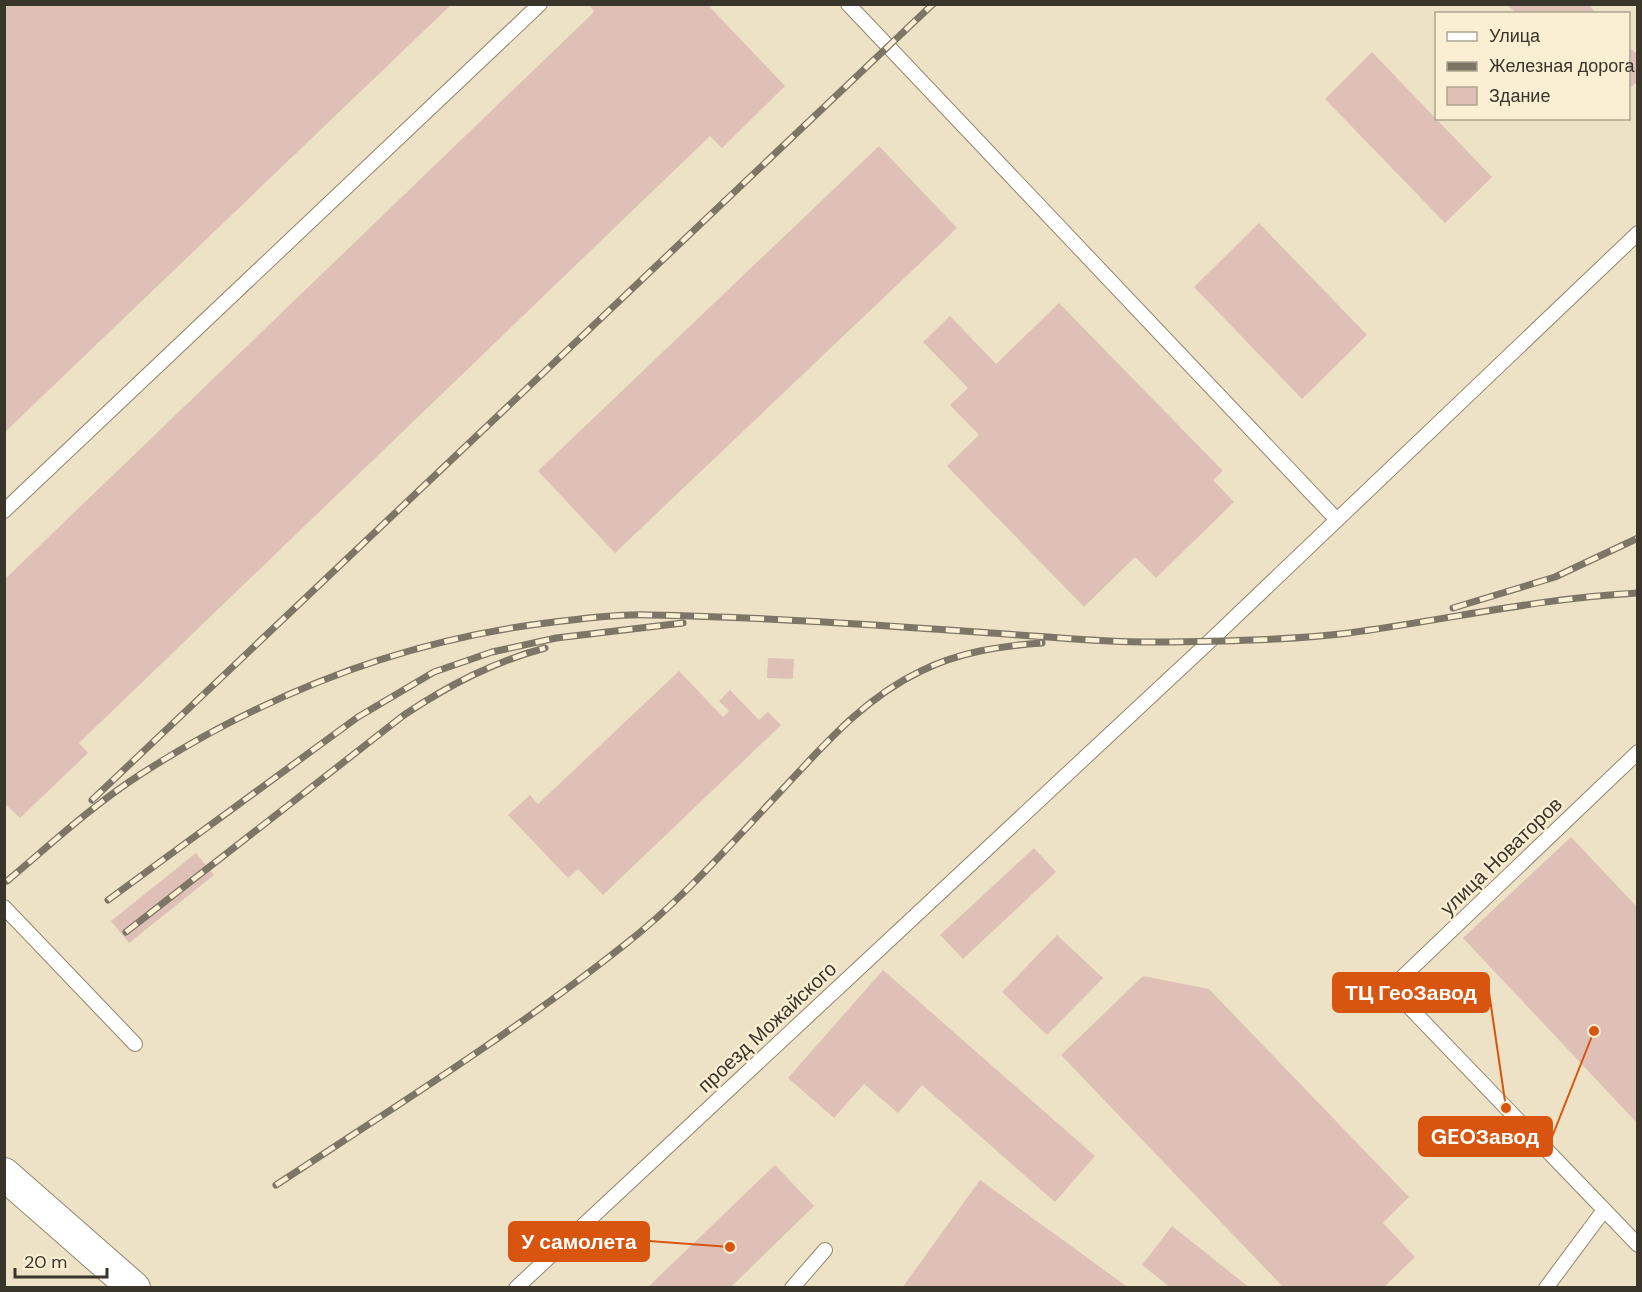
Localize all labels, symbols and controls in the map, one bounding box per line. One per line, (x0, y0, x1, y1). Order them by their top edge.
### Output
legend (1435, 12, 1630, 120)
text: Улица (1489, 24, 1541, 48)
text: Железная дорога (1489, 54, 1635, 78)
text: Здание (1489, 84, 1550, 108)
street label: улица Новаторов (1434, 791, 1568, 921)
street label: проезд Можайского (692, 956, 842, 1098)
callout: ТЦ ГеоЗавод (1333, 973, 1489, 1012)
text: ТЦ ГеоЗавод (1345, 979, 1477, 1007)
callout: GEOЗавод (1419, 1117, 1552, 1156)
text: GEOЗавод (1431, 1123, 1539, 1151)
callout: У самолета (509, 1222, 649, 1261)
text: У самолета (521, 1228, 637, 1256)
scale bar (15, 1241, 106, 1279)
text: 20 m (24, 1250, 67, 1274)

